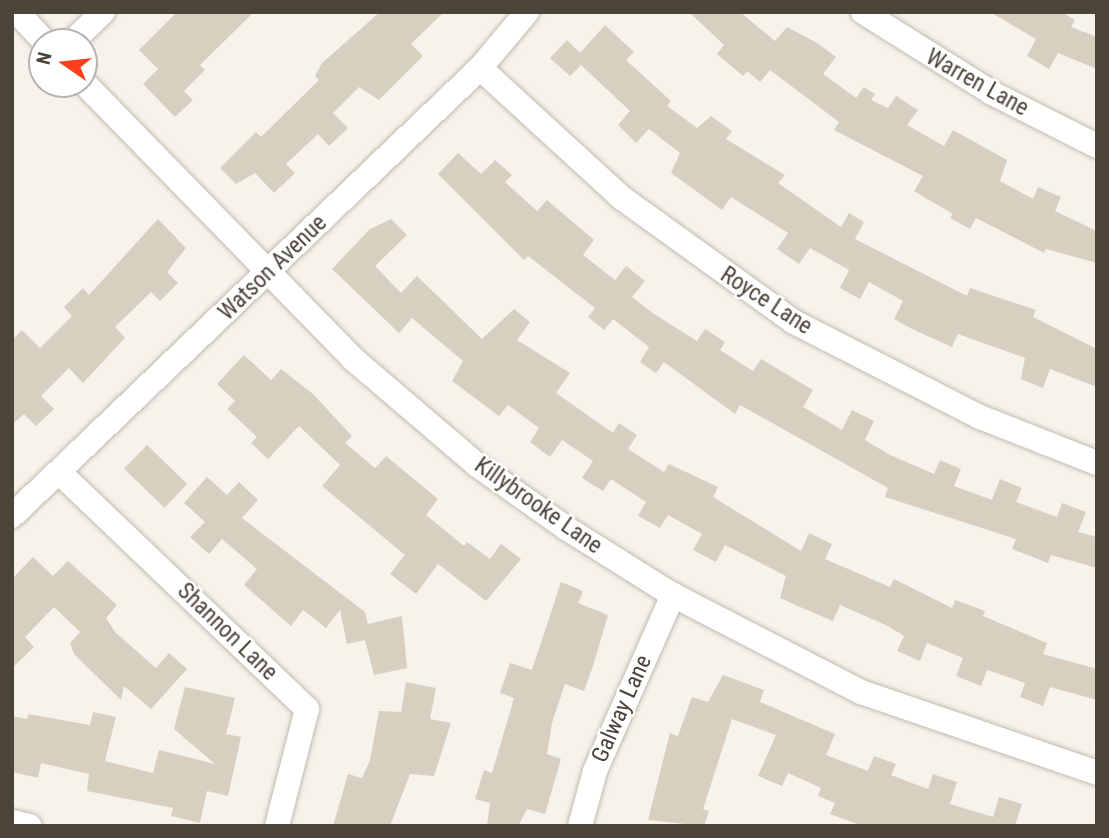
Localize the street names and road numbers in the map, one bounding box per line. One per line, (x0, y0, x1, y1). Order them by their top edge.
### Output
street label: Warren Lane (921, 44, 1033, 122)
street label: Watson Avenue (213, 210, 333, 326)
street label: Royce Lane (715, 261, 817, 341)
street label: Killybrooke Lane (469, 452, 607, 560)
street label: Shannon Lane (171, 578, 283, 686)
street label: Galway Lane (586, 651, 658, 767)

